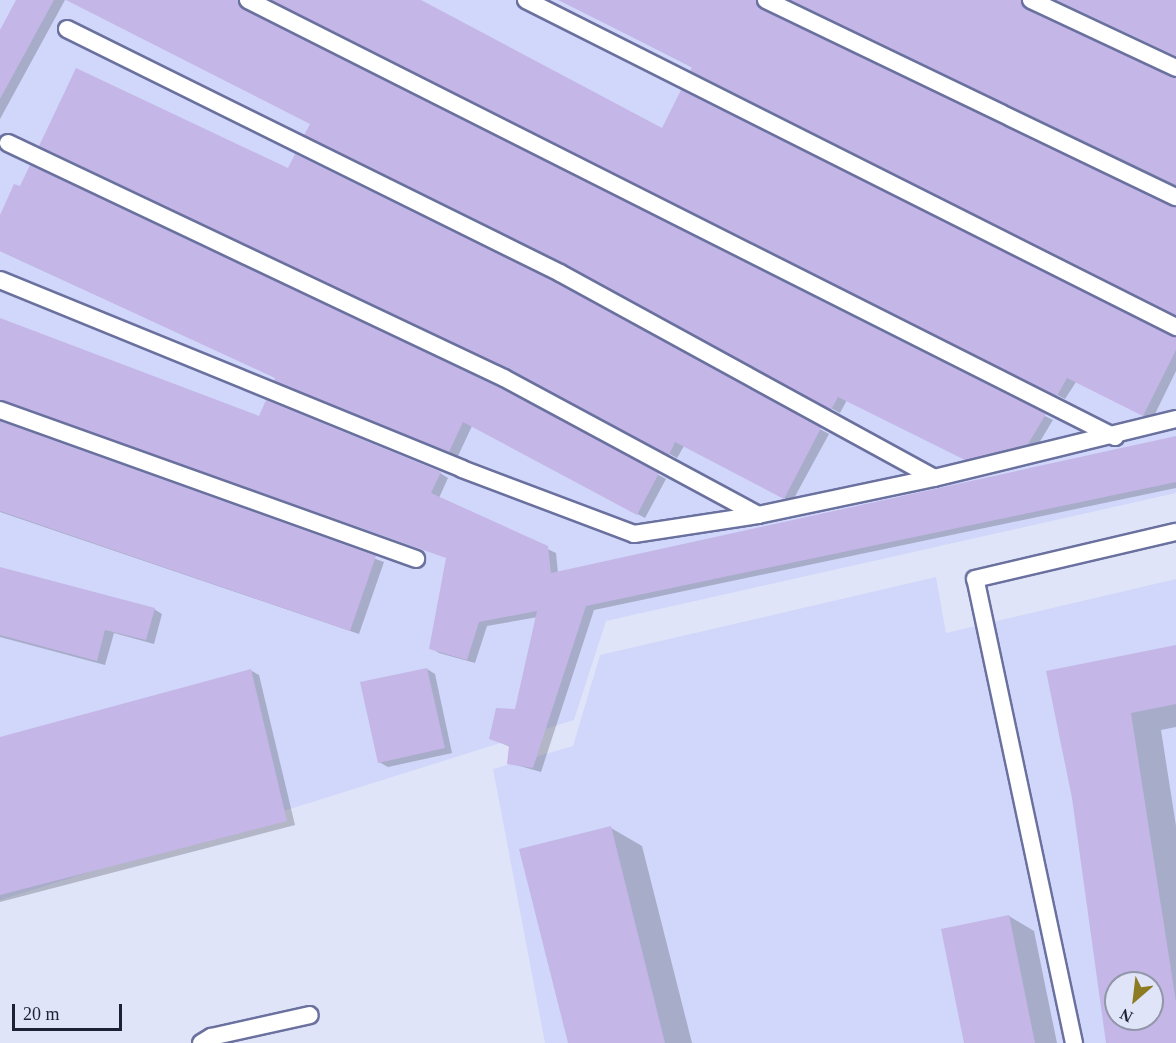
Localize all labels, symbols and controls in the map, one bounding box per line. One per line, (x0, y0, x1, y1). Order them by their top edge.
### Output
north arrow (1104, 971, 1164, 1031)
scale bar (15, 992, 124, 1030)
text: 20 m (23, 1004, 60, 1024)
text: N (1117, 1005, 1135, 1026)

